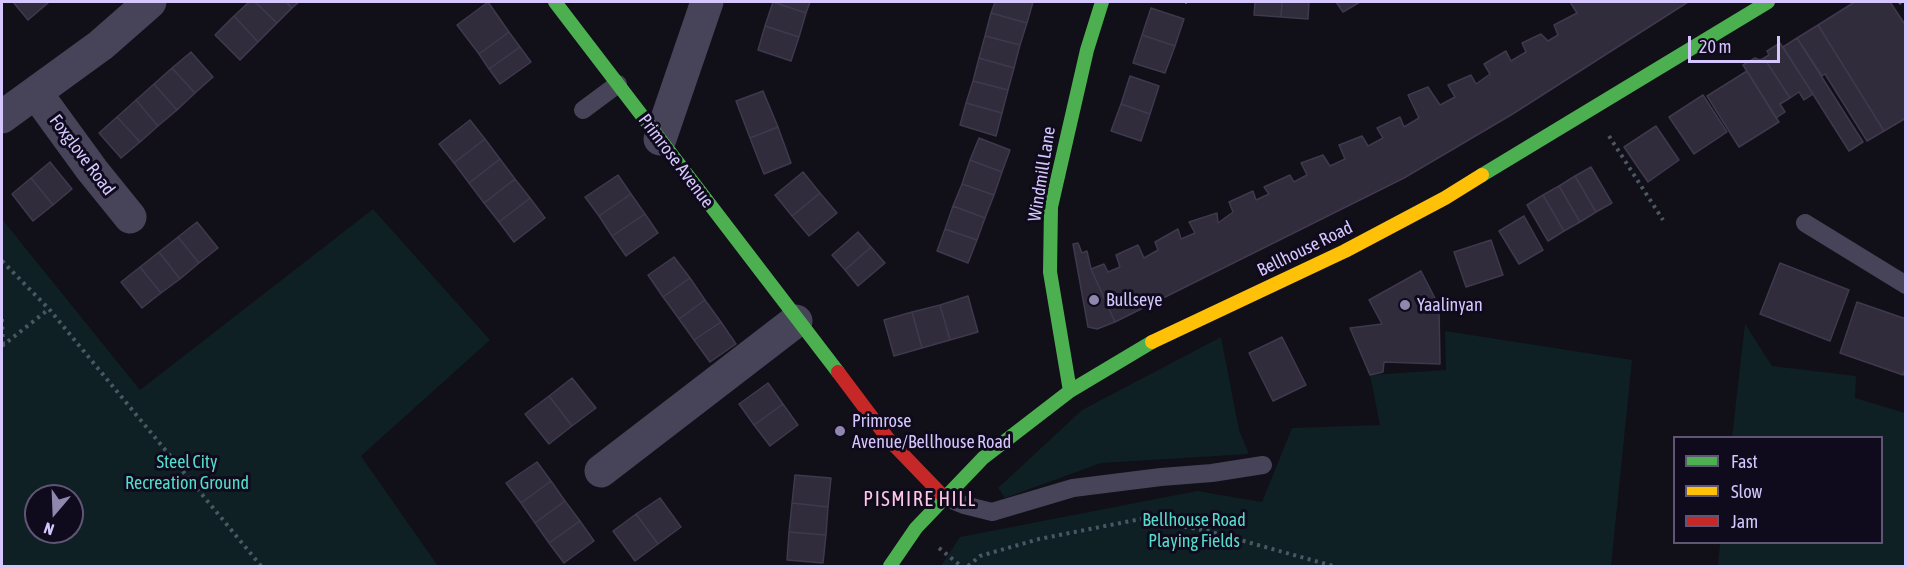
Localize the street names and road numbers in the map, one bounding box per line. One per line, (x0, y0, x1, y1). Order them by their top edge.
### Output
street label: Foxglove Road (45, 110, 119, 200)
street label: Primrose Avenue (634, 110, 718, 212)
street label: Windmill Lane (1024, 125, 1060, 223)
street label: Bellhouse Road (1254, 217, 1356, 281)

